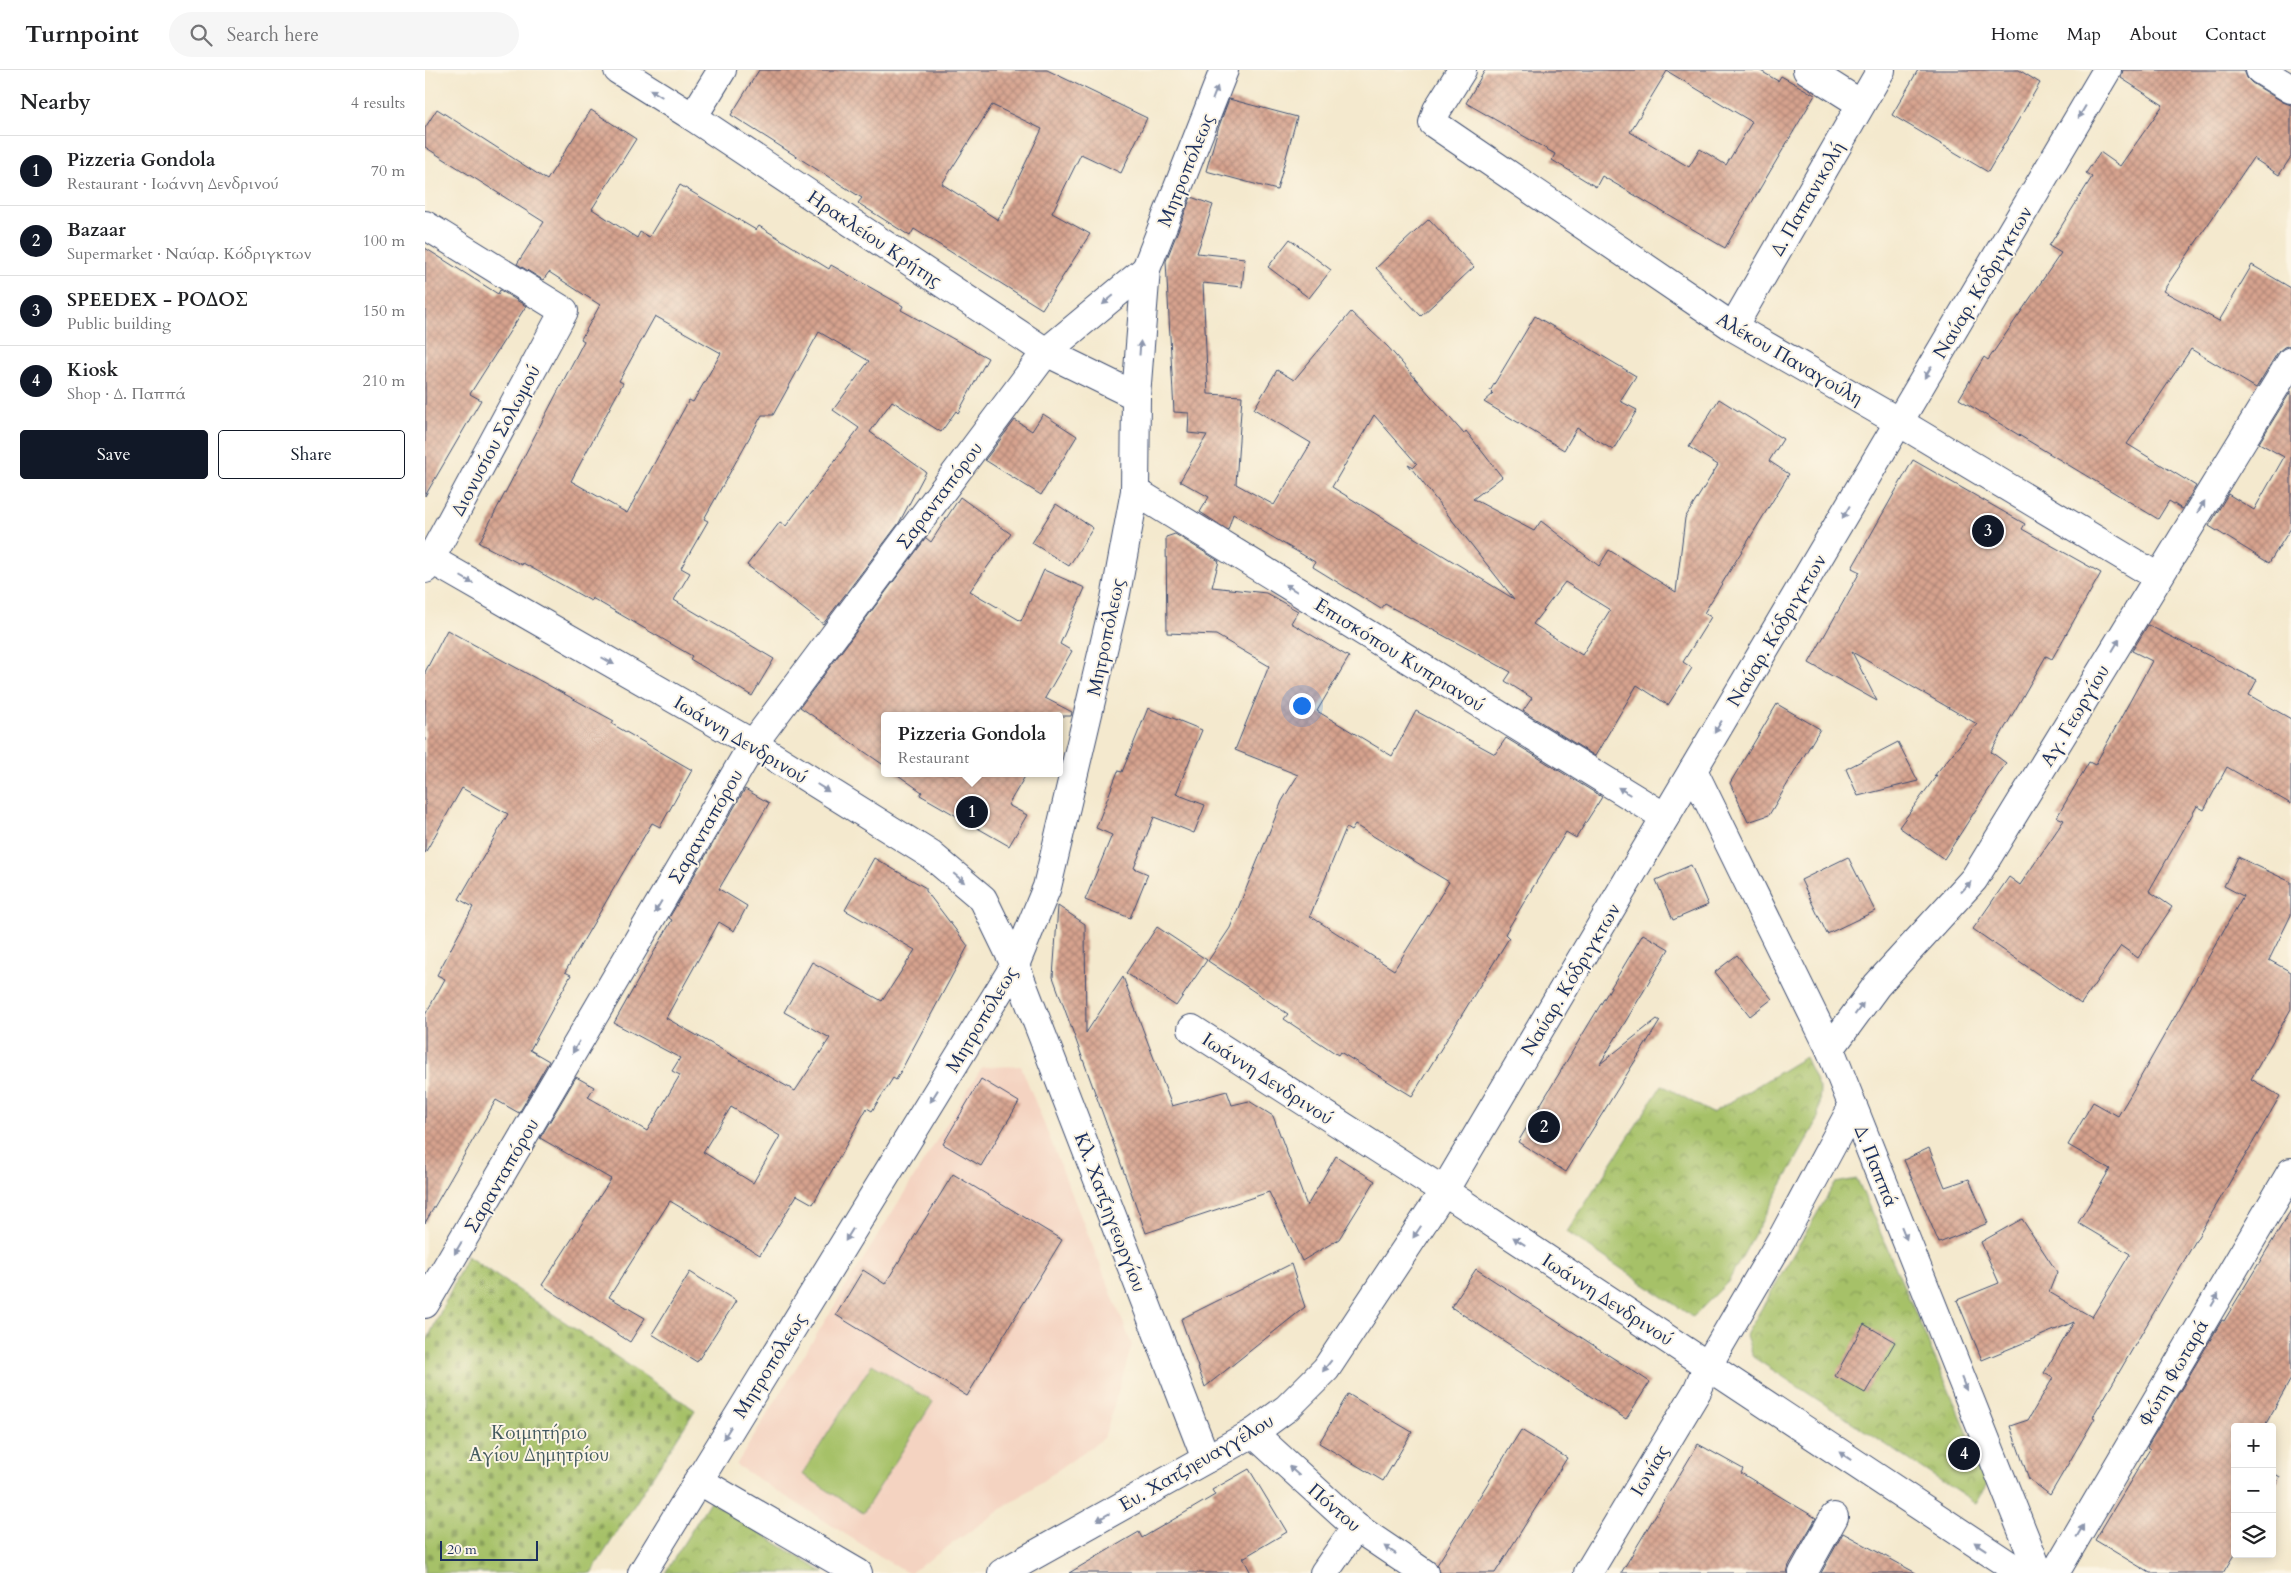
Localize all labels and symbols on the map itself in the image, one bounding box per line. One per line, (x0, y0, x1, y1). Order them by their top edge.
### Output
one-way arrow (1212, 86, 1219, 101)
one-way arrow (649, 89, 662, 98)
one-way arrow (2078, 105, 2087, 118)
street label: Μητροπόλεως (1151, 110, 1220, 231)
street label: Δ. Παπανικολή (1764, 136, 1851, 261)
street label: Ηρακλείου Κρήτης (802, 184, 947, 293)
street label: Ναύαρ. Κόδριγκτων (1927, 201, 2039, 364)
one-way arrow (1103, 294, 1115, 306)
street label: Αλέκου Παναγούλη (1711, 306, 1868, 411)
one-way arrow (1136, 339, 1144, 355)
street label: Διονυσίου Σολωμού (445, 360, 547, 521)
one-way arrow (1924, 366, 1933, 379)
street label: Σαρανταπόρου (891, 436, 989, 555)
one-way arrow (2197, 500, 2206, 513)
one-way arrow (1841, 506, 1850, 519)
pin: 3 (1972, 512, 2004, 550)
street label: Ναύαρ. Κόδριγκτων (1721, 549, 1833, 712)
one-way arrow (460, 576, 475, 584)
street label: Μητροπόλεως (1081, 576, 1131, 699)
one-way arrow (1285, 583, 1298, 592)
street label: Επισκόπου Κυπριανού (1309, 592, 1490, 718)
one-way arrow (2112, 639, 2121, 652)
one-way arrow (601, 657, 616, 665)
street label: Αγ. Γεωργίου (2034, 660, 2116, 771)
street label: Ιωάννη Δενδρινού (669, 690, 812, 790)
your location (1289, 693, 1315, 719)
one-way arrow (1714, 721, 1723, 734)
street label: Σαρανταπόρου (662, 764, 749, 889)
one-way arrow (817, 783, 830, 793)
one-way arrow (1617, 787, 1630, 796)
pin: 1 (956, 793, 988, 831)
one-way arrow (952, 872, 965, 883)
one-way arrow (1960, 882, 1972, 894)
street label: Ναύαρ. Κόδριγκτων (1515, 898, 1627, 1061)
one-way arrow (653, 901, 662, 914)
street label: Μητροπόλεως (940, 961, 1024, 1078)
one-way arrow (1854, 1002, 1864, 1016)
street label: Ιωάννη Δενδρινού (1197, 1027, 1338, 1131)
one-way arrow (571, 1041, 580, 1054)
one-way arrow (930, 1090, 939, 1103)
pin: 2 (1528, 1108, 1560, 1146)
street label: Σαρανταπόρου (458, 1113, 545, 1238)
street label: Δ. Παππά (1848, 1121, 1904, 1211)
street label: Κλ. Χατζηγεωργίου (1068, 1129, 1152, 1296)
one-way arrow (1412, 1225, 1422, 1238)
one-way arrow (1900, 1225, 1908, 1240)
one-way arrow (844, 1228, 854, 1241)
one-way arrow (1513, 1236, 1526, 1246)
one-way arrow (454, 1241, 462, 1255)
street label: Ιωάννη Δενδρινού (1537, 1248, 1678, 1352)
one-way arrow (2211, 1294, 2220, 1307)
street label: Μητροπόλεως (727, 1308, 813, 1423)
street label: Φώτη Φωταρά (2133, 1314, 2215, 1431)
one-way arrow (1321, 1359, 1332, 1372)
one-way arrow (1960, 1376, 1968, 1391)
street label: Ευ. Χατζηευαγγέλου (1114, 1408, 1279, 1518)
park label: Κοιμητήριο Αγίου Δημητρίου (469, 1420, 609, 1468)
one-way arrow (723, 1426, 732, 1439)
pin: 4 (1948, 1435, 1980, 1473)
street label: Ιωνίας (1624, 1440, 1675, 1501)
one-way arrow (1838, 1451, 1851, 1461)
one-way arrow (1289, 1465, 1301, 1477)
street label: Πόντου (1302, 1477, 1367, 1538)
one-way arrow (1096, 1512, 1110, 1521)
one-way arrow (2075, 1524, 2084, 1538)
scale bar (440, 1538, 537, 1561)
one-way arrow (1973, 1541, 1987, 1551)
one-way arrow (1384, 1545, 1397, 1555)

